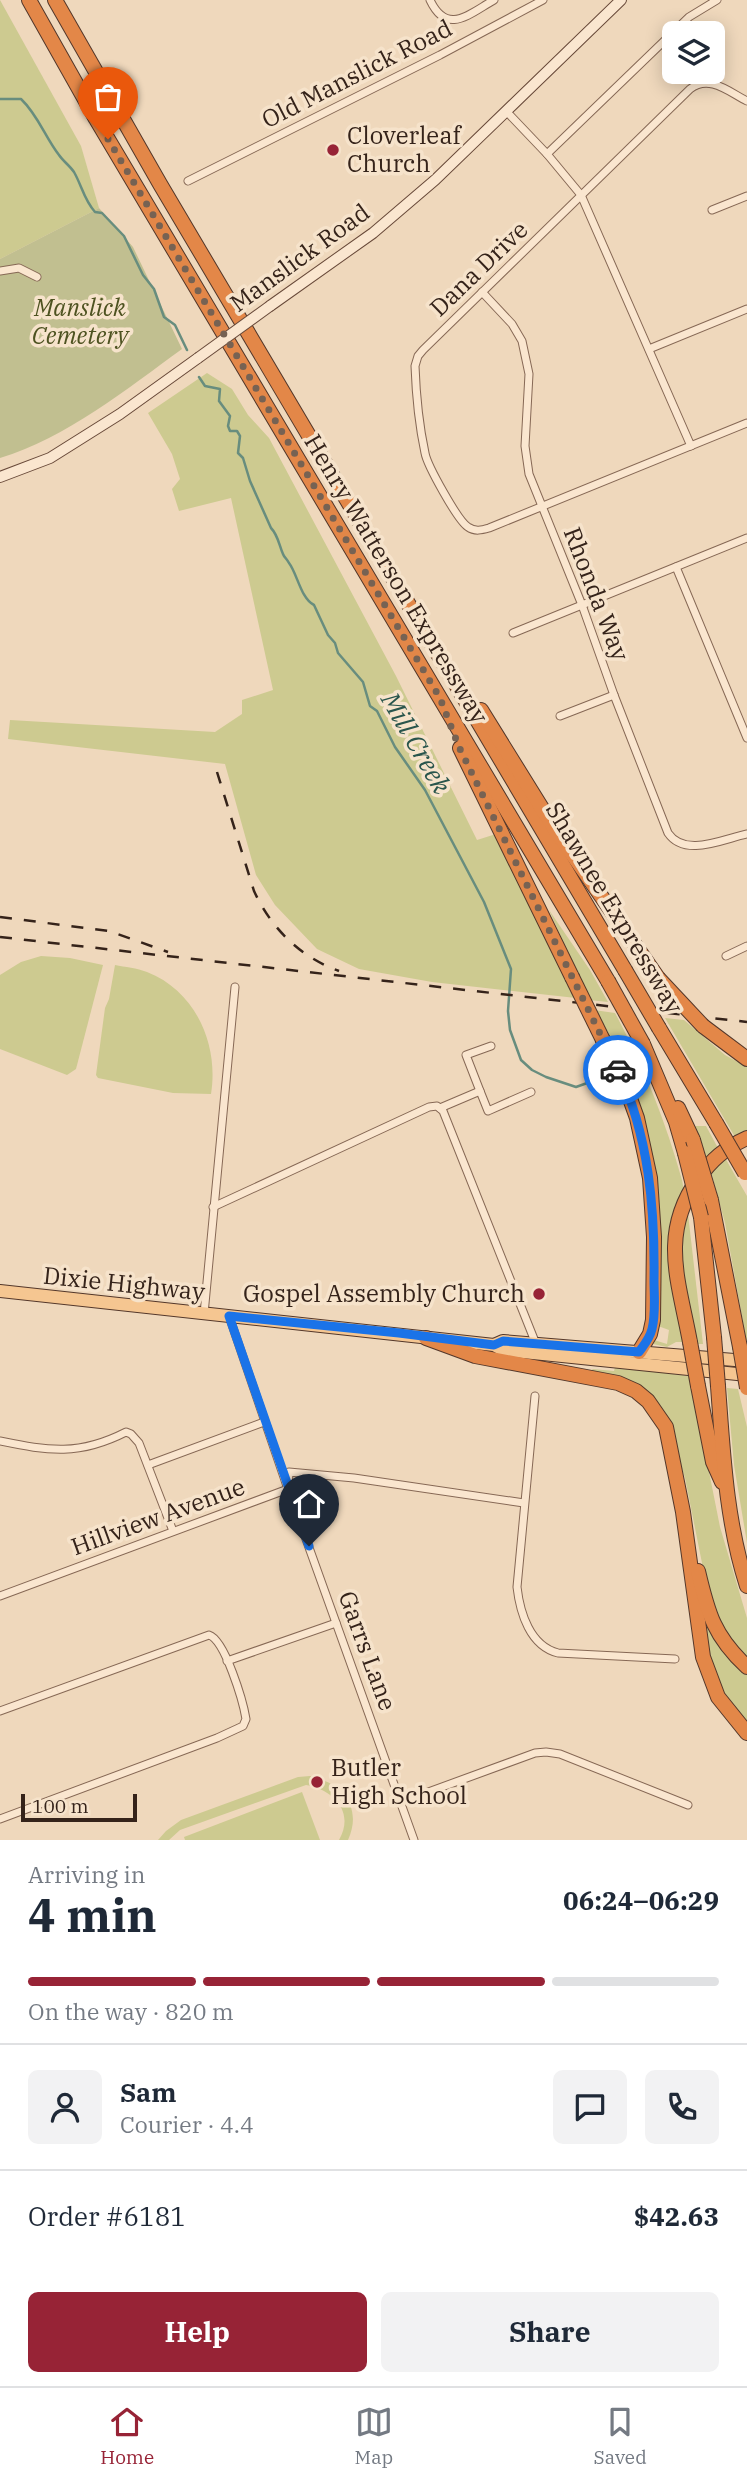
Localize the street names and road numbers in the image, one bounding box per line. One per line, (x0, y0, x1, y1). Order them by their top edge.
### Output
street label: Old Manslick Road (256, 11, 457, 135)
street label: Manslick Road (223, 196, 376, 319)
street label: Dana Drive (422, 213, 534, 323)
street label: Henry Watterson Expressway (298, 428, 496, 729)
street label: Rhonda Way (557, 522, 637, 665)
street label: Shawnee Expressway (539, 796, 691, 1019)
street label: Dixie Highway (42, 1259, 207, 1307)
street label: Hillview Avenue (66, 1470, 249, 1562)
street label: Garrs Lane (332, 1587, 404, 1715)

